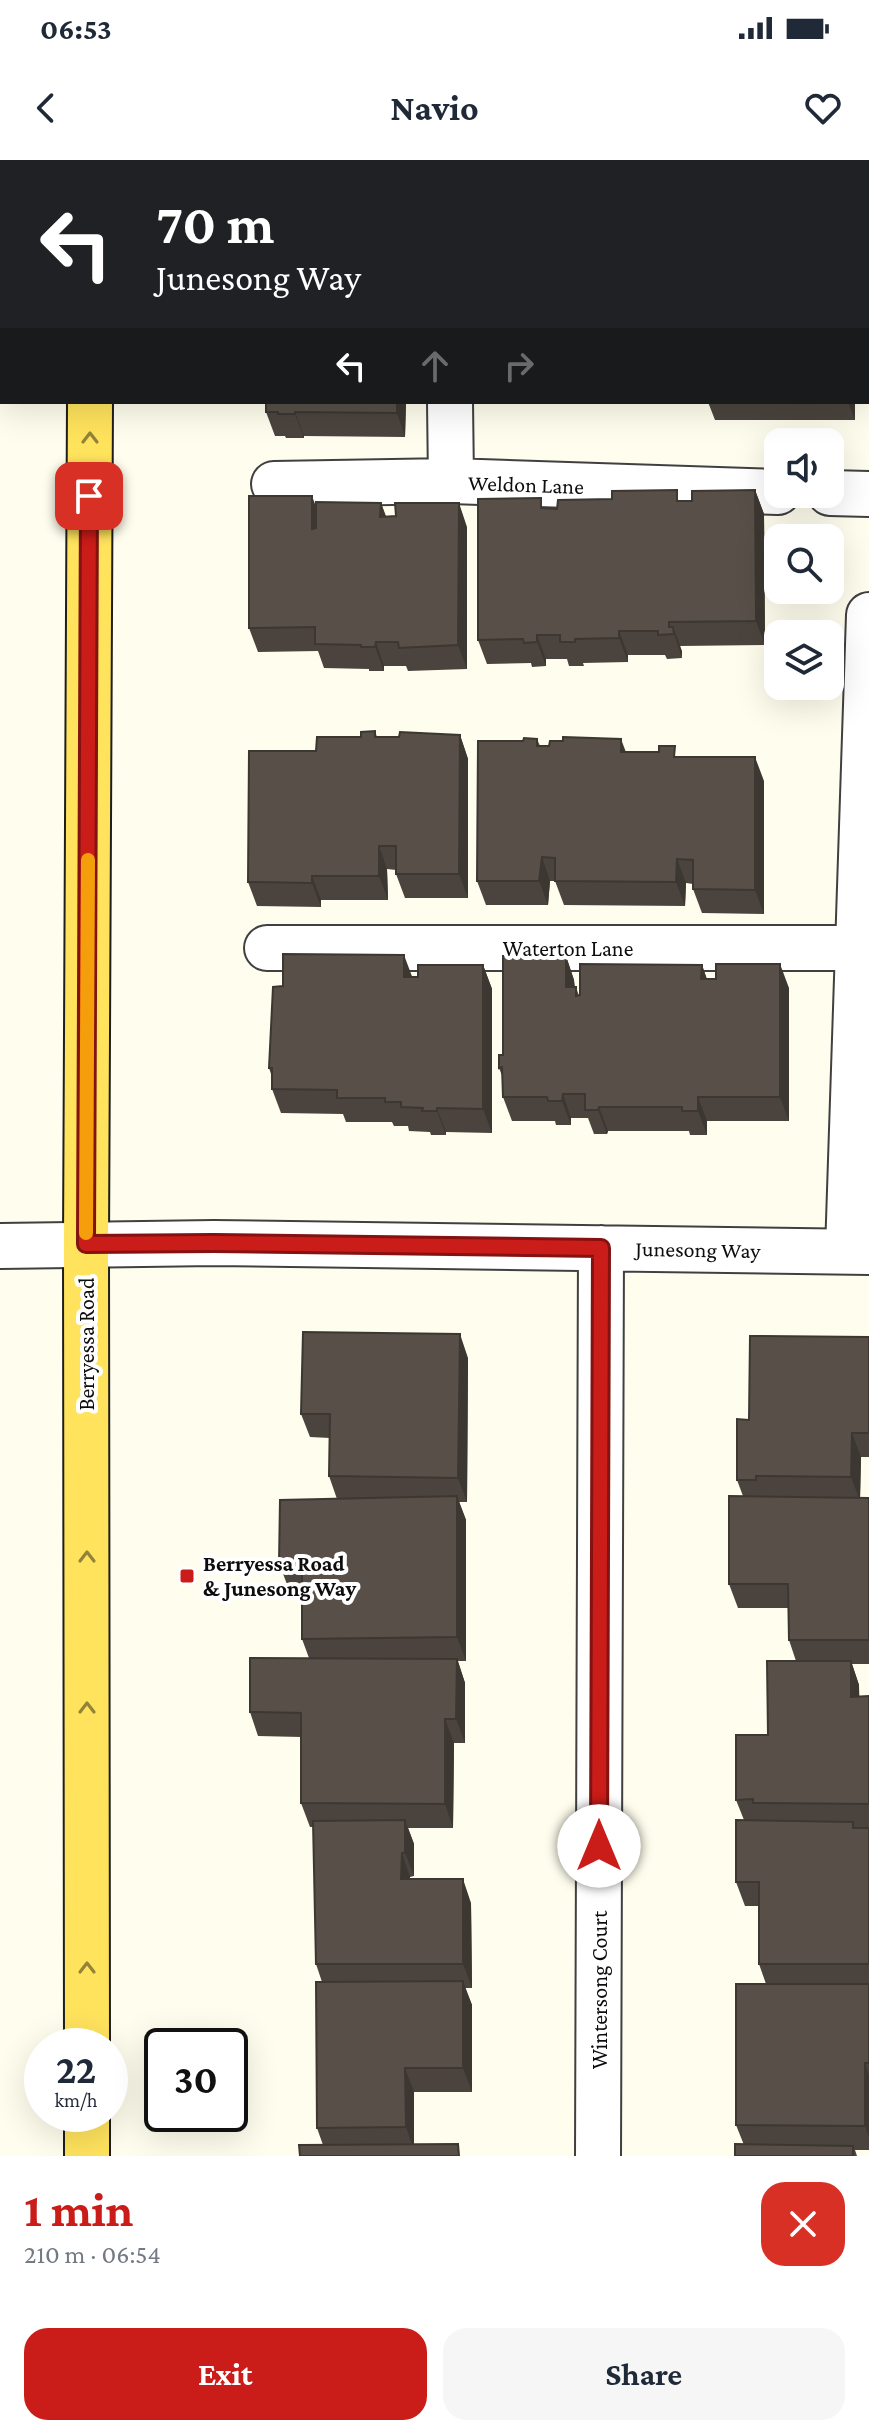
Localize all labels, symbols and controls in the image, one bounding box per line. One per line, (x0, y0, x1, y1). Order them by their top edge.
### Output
text: 06:53 (40, 12, 112, 45)
icon: back (24, 86, 68, 130)
icon: heart (801, 86, 845, 130)
text: Navio (390, 88, 479, 128)
icon: left (24, 192, 128, 296)
text: 70 m (156, 193, 275, 255)
text: Junesong Way (156, 258, 361, 298)
icon: left (329, 344, 373, 388)
icon: ahead (413, 344, 457, 388)
icon: right (497, 344, 541, 388)
map controls (764, 428, 844, 700)
button: sound (764, 428, 844, 508)
one-way arrow (81, 431, 99, 444)
pin (55, 462, 123, 530)
street label: Weldon Lane (468, 470, 584, 499)
icon: arrive (67, 474, 111, 518)
button: search (764, 524, 844, 604)
button: layers (764, 620, 844, 700)
street label: Waterton Lane (503, 936, 633, 961)
street label: Junesong Way (633, 1236, 762, 1263)
street label: Berryessa Road (74, 1277, 99, 1411)
one-way arrow (78, 1550, 96, 1563)
place label: Berryessa Road & Junesong Way (203, 1551, 356, 1601)
marker: Berryessa Road & Junesong Way (178, 1567, 196, 1585)
one-way arrow (78, 1701, 96, 1714)
position arrow (557, 1804, 641, 1888)
street label: Wintersong Court (587, 1910, 612, 2069)
one-way arrow (78, 1961, 96, 1974)
speed limit sign: 30 (144, 2028, 248, 2132)
text: 22 (56, 2047, 96, 2092)
text: km/h (54, 2089, 98, 2111)
button: close (761, 2182, 845, 2266)
text: 1 min (24, 2183, 133, 2236)
text: 210 m · 06:54 (24, 2240, 161, 2269)
button: Exit (24, 2328, 427, 2420)
button: Share (443, 2328, 845, 2420)

